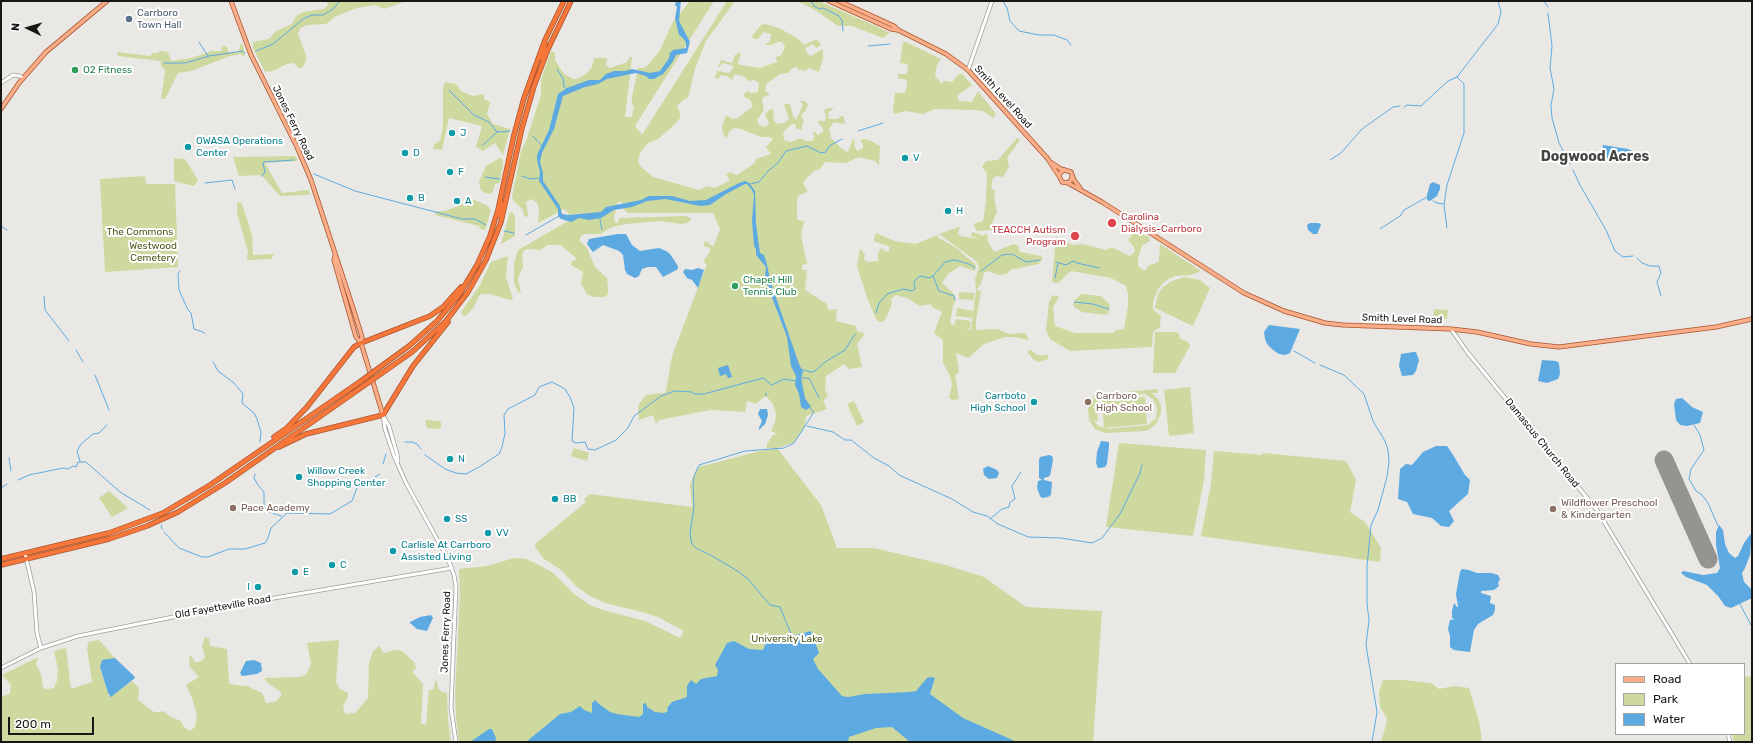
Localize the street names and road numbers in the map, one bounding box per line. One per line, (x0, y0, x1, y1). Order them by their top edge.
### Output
street label: Smith Level Road (972, 63, 1034, 131)
street label: Jones Ferry Road (270, 84, 316, 162)
street label: Smith Level Road (1362, 312, 1442, 326)
street label: Damascus Church Road (1502, 396, 1582, 490)
street label: Jones Ferry Road (439, 591, 453, 673)
street label: Old Fayetteville Road (174, 593, 272, 621)

